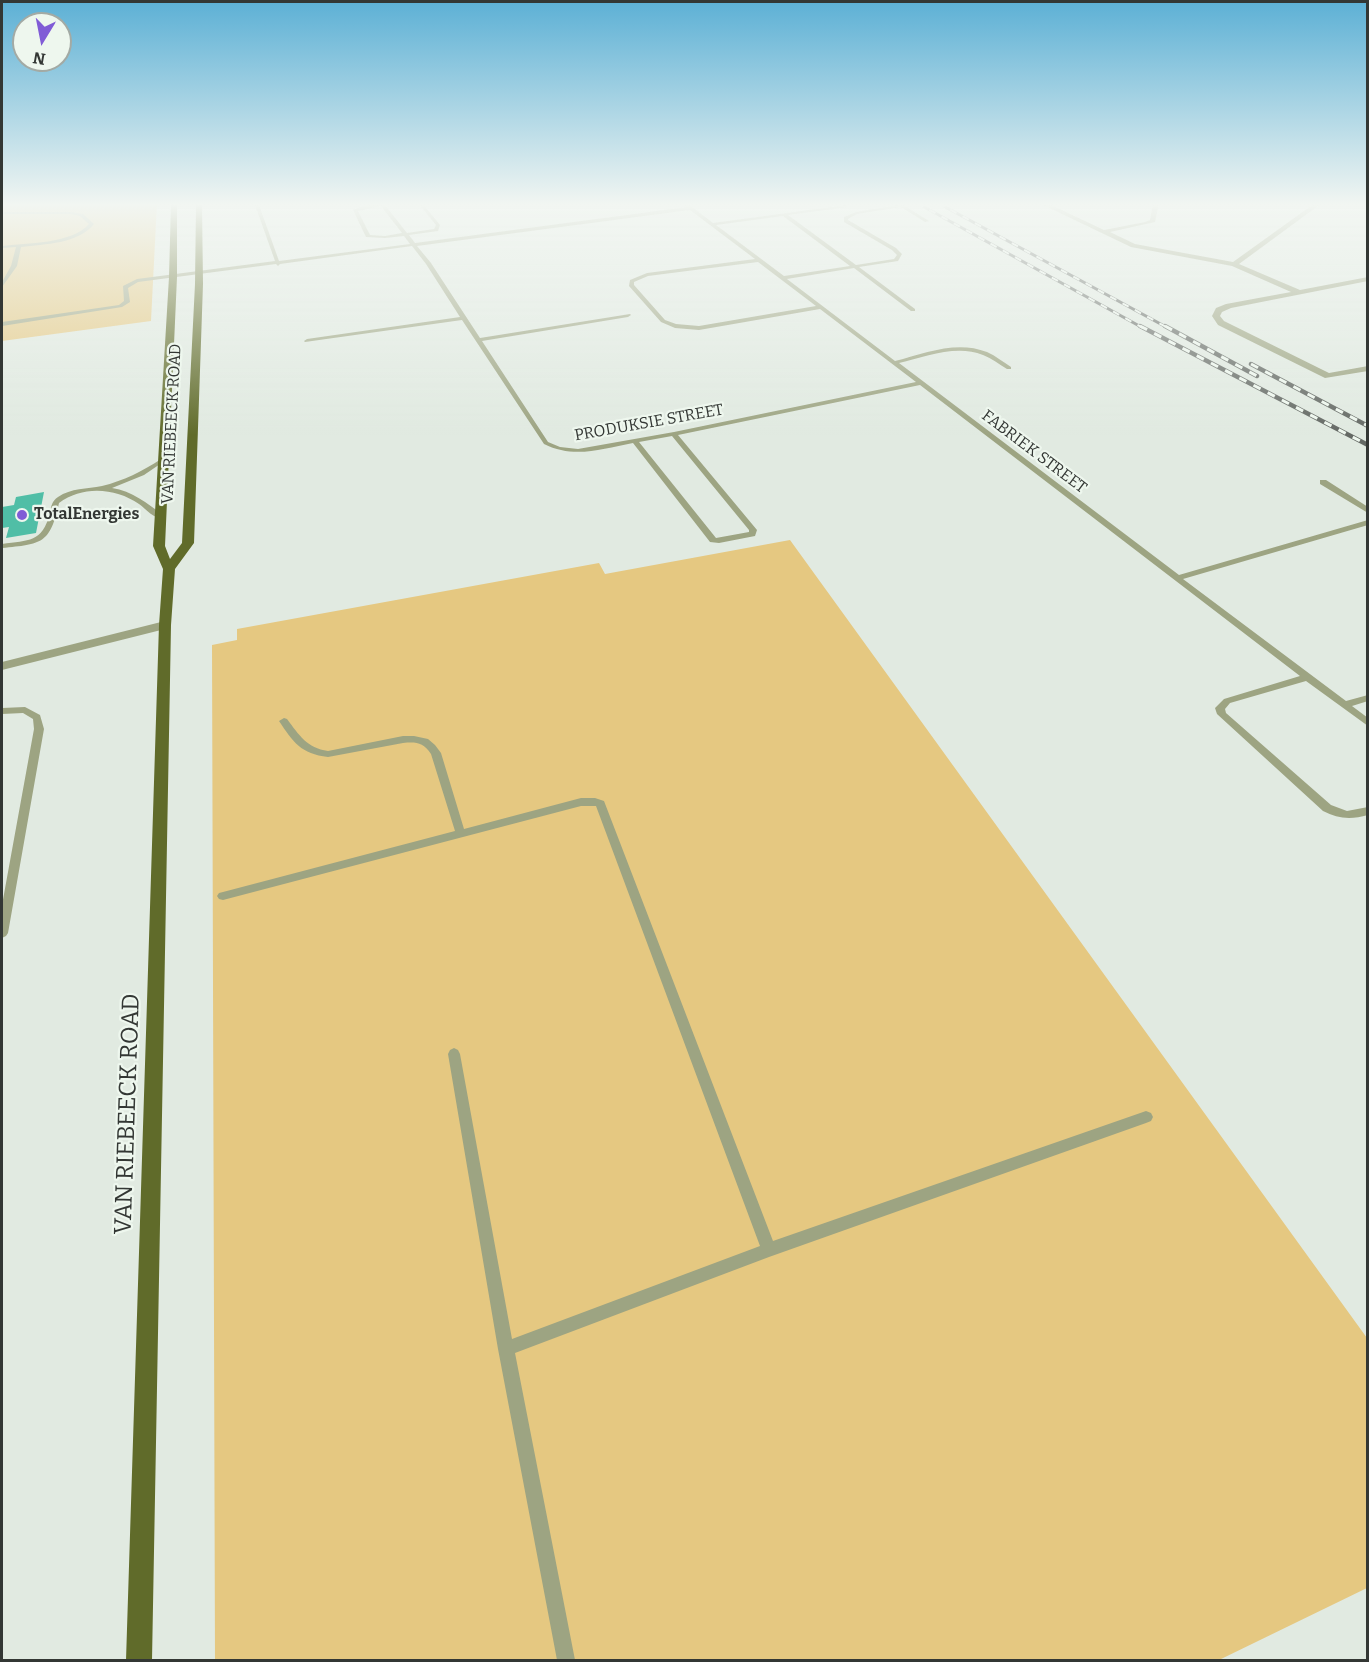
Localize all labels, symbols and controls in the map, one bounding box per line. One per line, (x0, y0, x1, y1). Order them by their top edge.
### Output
north arrow (12, 12, 72, 72)
text: N (31, 48, 47, 69)
street label: VAN RIEBEECK ROAD (158, 343, 186, 505)
street label: PRODUKSIE STREET (573, 400, 725, 446)
street label: FABRIEK STREET (978, 406, 1090, 498)
place label: TotalEnergies (34, 505, 139, 525)
marker: TotalEnergies (15, 508, 29, 522)
street label: VAN RIEBEECK ROAD (109, 993, 147, 1235)

